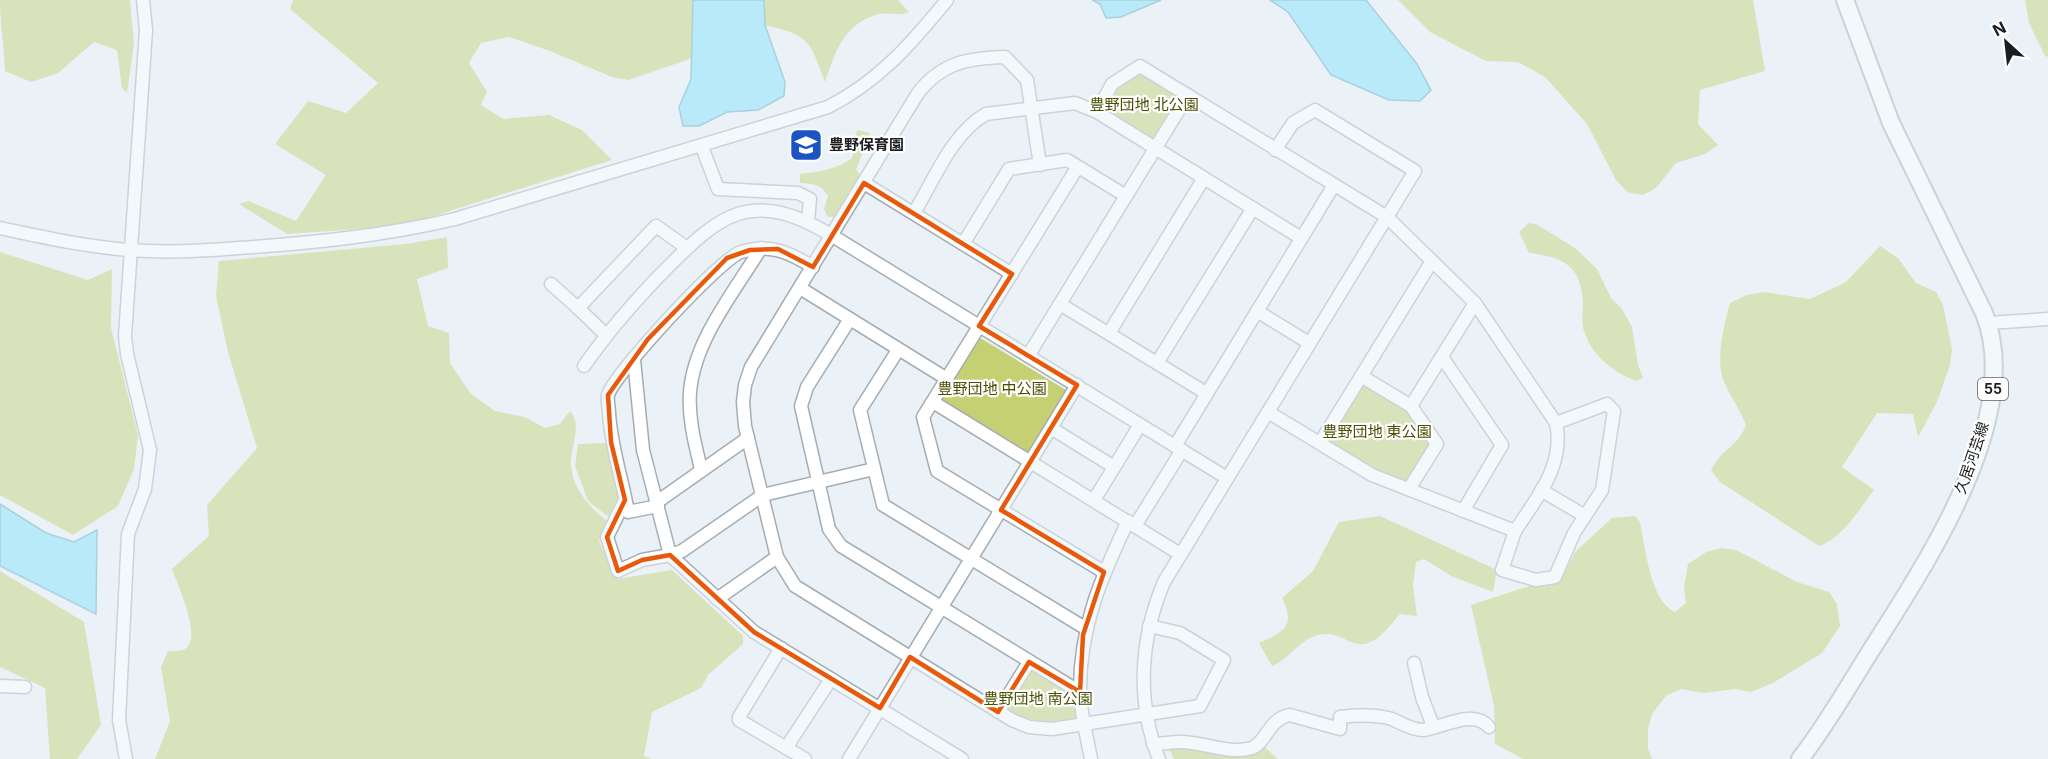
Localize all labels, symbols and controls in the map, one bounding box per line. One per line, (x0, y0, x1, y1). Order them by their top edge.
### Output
north arrow (1976, 12, 2036, 72)
text: N (1989, 17, 2009, 40)
park label: 豊野団地 北公園 (1089, 95, 1199, 114)
school or university icon: 豊野保育園 (788, 127, 824, 163)
place label: 豊野保育園 (829, 135, 904, 154)
road number: 55 (1978, 378, 2008, 400)
park label: 豊野団地 中公園 (937, 379, 1047, 398)
street label: 久居河芸線 (1950, 419, 1993, 496)
park label: 豊野団地 東公園 (1322, 422, 1432, 441)
park label: 豊野団地 南公園 (983, 689, 1093, 708)

